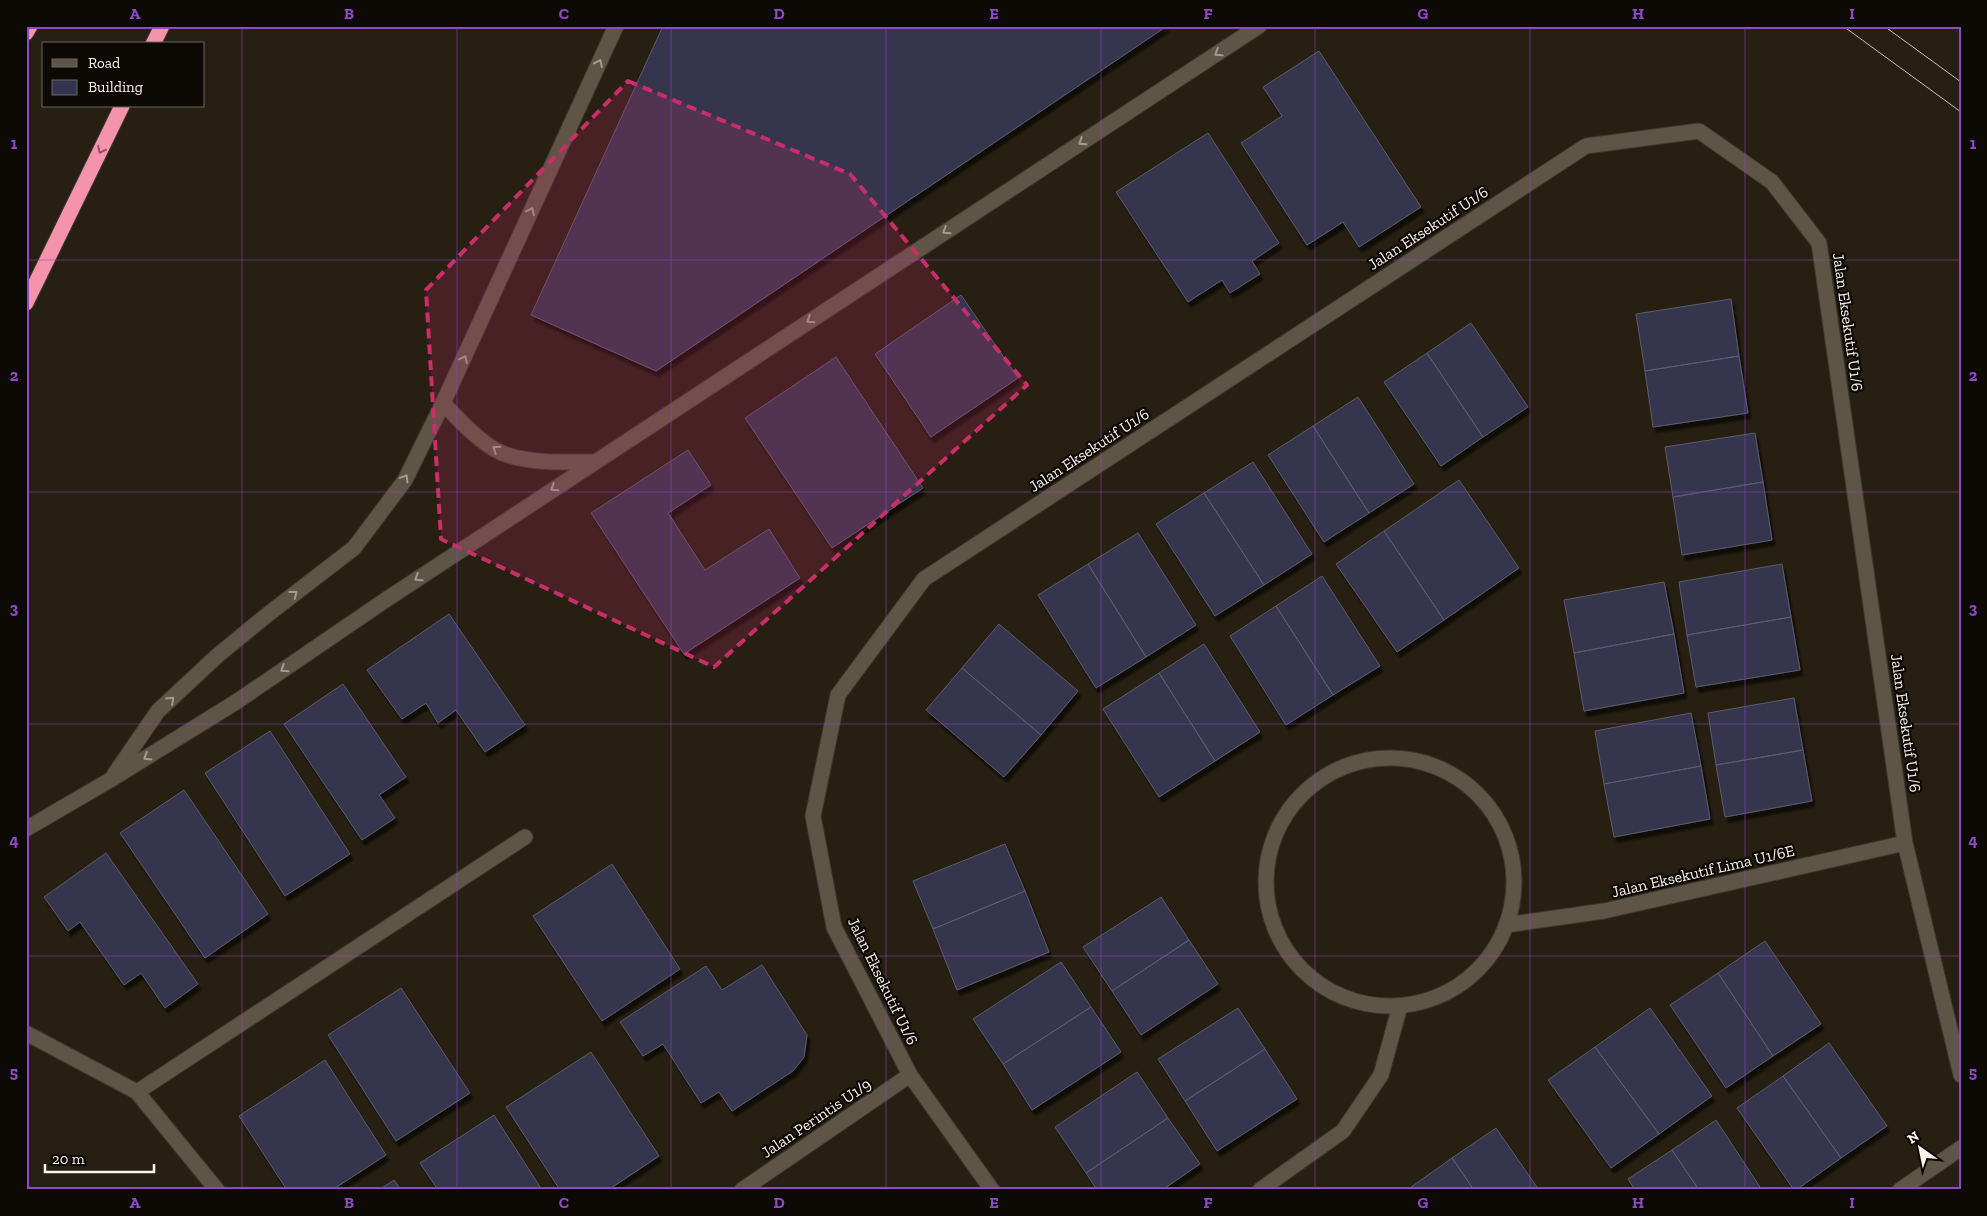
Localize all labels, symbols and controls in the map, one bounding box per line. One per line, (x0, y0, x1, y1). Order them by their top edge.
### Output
text: A (130, 4, 141, 23)
text: B (344, 4, 354, 23)
text: C (559, 4, 569, 23)
text: D (773, 4, 785, 23)
text: E (989, 4, 999, 23)
text: F (1203, 4, 1213, 23)
text: G (1418, 4, 1429, 23)
text: H (1632, 4, 1644, 23)
text: I (1849, 4, 1855, 23)
legend (42, 42, 205, 108)
one-way arrow (1214, 47, 1224, 56)
text: Road (88, 54, 121, 72)
one-way arrow (593, 59, 603, 68)
text: Building (88, 78, 143, 96)
text: 1 (11, 134, 18, 153)
text: 1 (1970, 134, 1977, 153)
one-way arrow (1079, 136, 1088, 145)
one-way arrow (97, 145, 107, 154)
street label: Jalan Eksekutif U1/6 (1364, 182, 1492, 274)
one-way arrow (525, 207, 536, 216)
one-way arrow (943, 225, 952, 234)
street label: Jalan Eksekutif U1/6 (1829, 252, 1867, 392)
one-way arrow (807, 314, 816, 323)
one-way arrow (457, 355, 468, 364)
text: 2 (10, 366, 19, 385)
text: 2 (1969, 366, 1978, 385)
street label: Jalan Eksekutif U1/6 (1025, 404, 1153, 496)
one-way arrow (492, 445, 501, 455)
one-way arrow (399, 475, 409, 484)
one-way arrow (550, 482, 559, 492)
one-way arrow (415, 572, 424, 581)
one-way arrow (288, 591, 298, 600)
text: 3 (10, 599, 19, 618)
text: 3 (1969, 599, 1978, 618)
street label: Jalan Eksekutif U1/6 (1887, 653, 1925, 793)
one-way arrow (280, 663, 290, 672)
one-way arrow (165, 697, 174, 706)
one-way arrow (144, 751, 153, 761)
text: 4 (9, 831, 19, 850)
text: 4 (1968, 831, 1978, 850)
street label: Jalan Eksekutif Lima U1/6E (1610, 841, 1796, 901)
street label: Jalan Eksekutif U1/6 (844, 914, 922, 1048)
text: 5 (10, 1063, 18, 1082)
text: 5 (1969, 1063, 1977, 1082)
street label: Jalan Perintis U1/9 (757, 1074, 875, 1162)
north arrow (1894, 1124, 1944, 1174)
text: N (1904, 1127, 1923, 1148)
scale bar (45, 1141, 154, 1173)
text: 20 m (52, 1150, 85, 1168)
text: A (130, 1193, 141, 1212)
text: B (344, 1193, 354, 1212)
text: C (559, 1193, 569, 1212)
text: D (773, 1193, 785, 1212)
text: E (989, 1193, 999, 1212)
text: F (1203, 1193, 1213, 1212)
text: G (1418, 1193, 1429, 1212)
text: H (1632, 1193, 1644, 1212)
text: I (1849, 1193, 1855, 1212)

